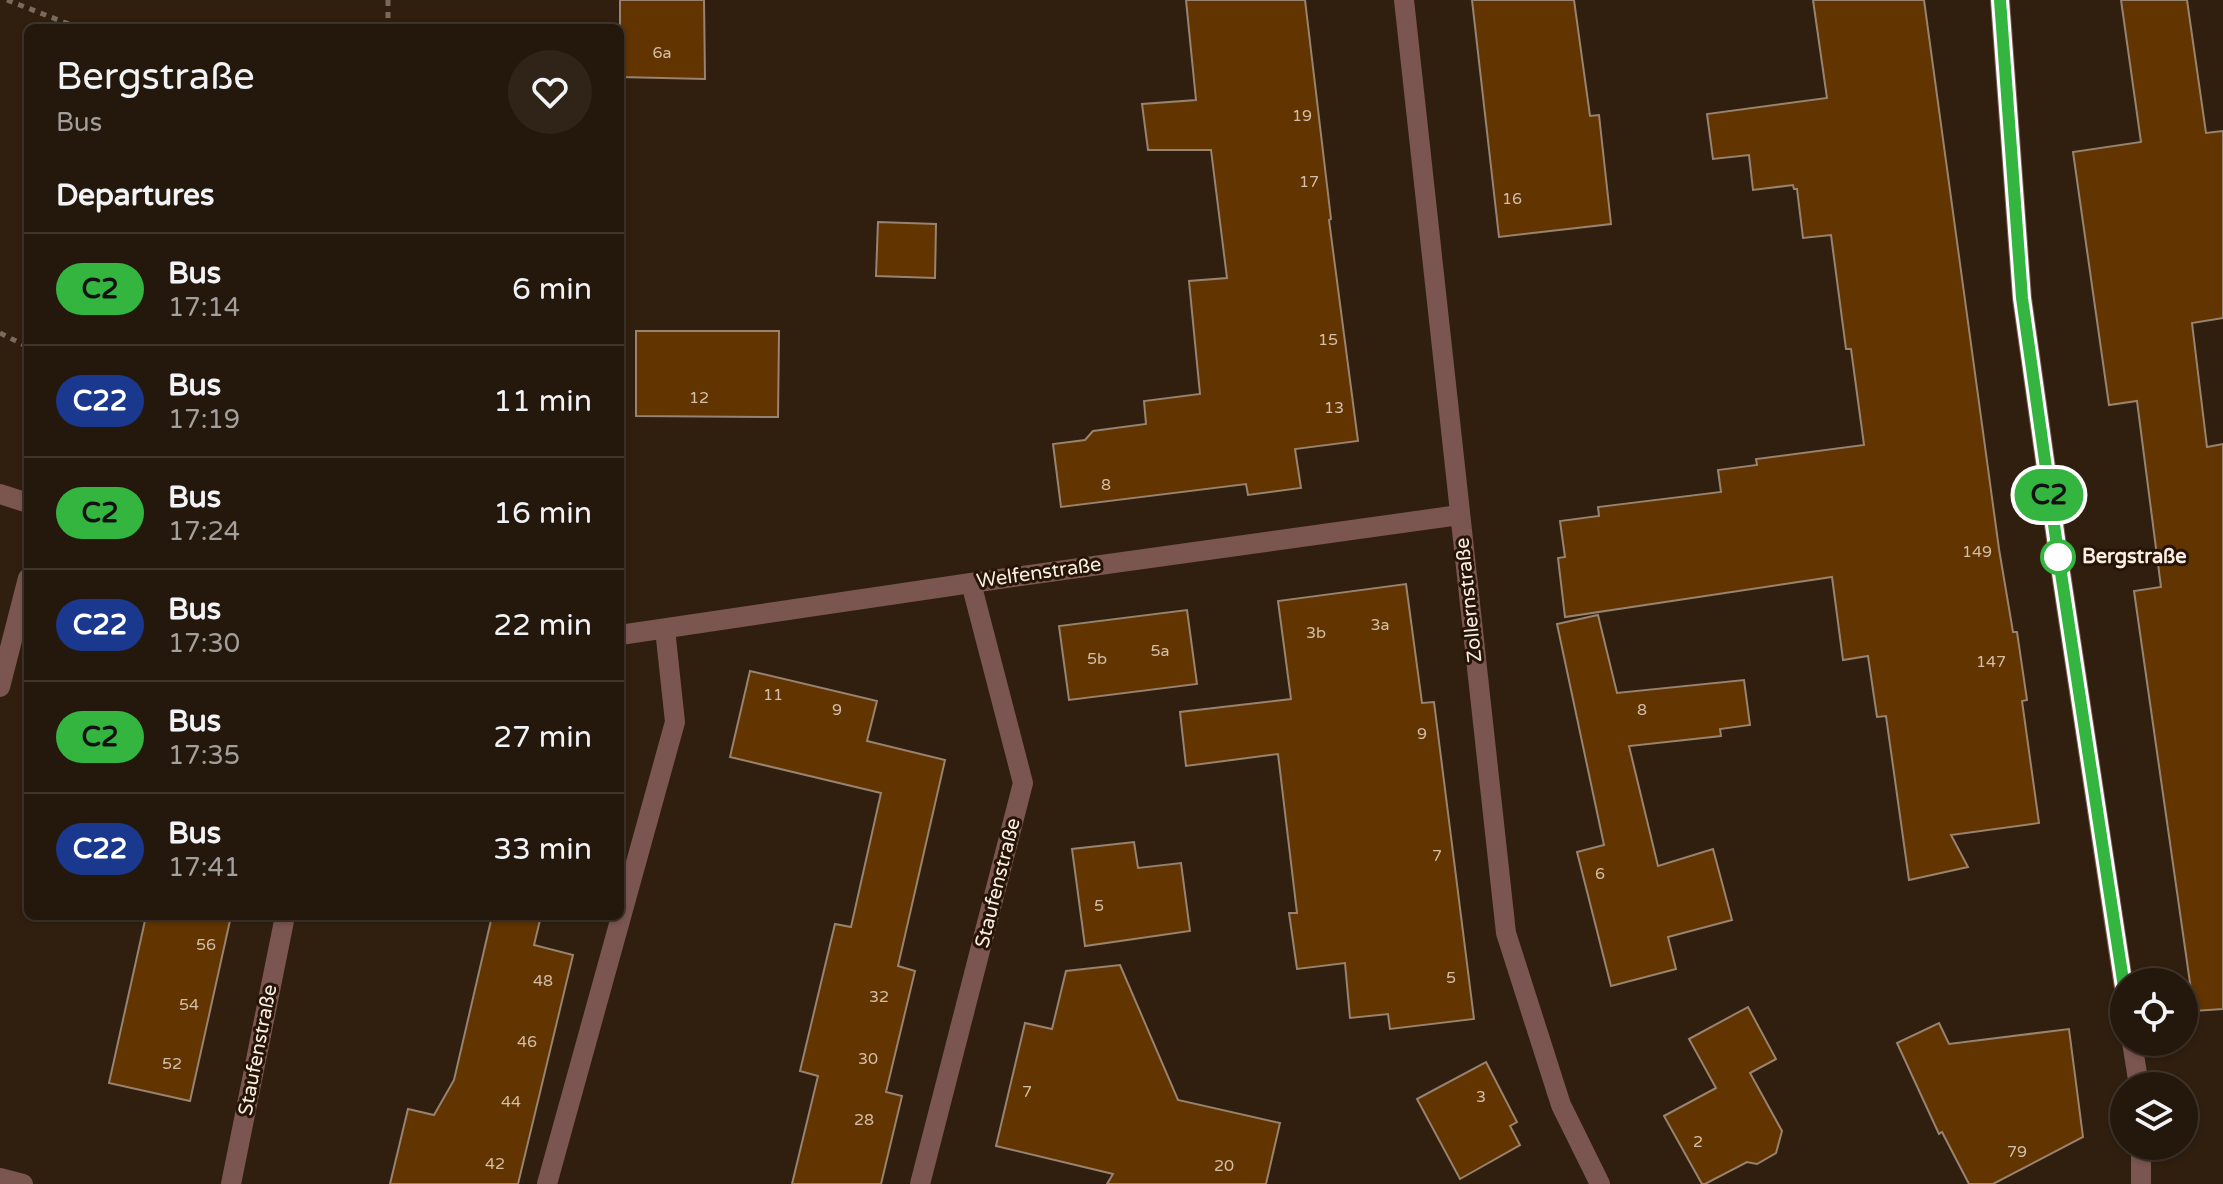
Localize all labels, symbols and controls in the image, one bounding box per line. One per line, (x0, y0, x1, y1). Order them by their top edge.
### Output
house number: 6a (652, 43, 672, 63)
button: heart (508, 50, 592, 134)
text: Bergstraße (56, 54, 255, 100)
house number: 19 (1292, 106, 1312, 126)
text: Bus (56, 107, 102, 138)
house number: 17 (1299, 172, 1319, 192)
text: Departures (56, 177, 214, 214)
house number: 16 (1502, 189, 1522, 209)
text: Bus (168, 255, 221, 292)
text: 6 min (512, 271, 592, 308)
text: C2 (81, 272, 119, 306)
text: 17:14 (168, 292, 240, 323)
house number: 15 (1318, 330, 1338, 350)
text: Bus (168, 367, 221, 404)
text: 11 min (493, 383, 592, 420)
text: C22 (73, 384, 127, 418)
house number: 12 (689, 388, 709, 408)
house number: 13 (1324, 398, 1344, 418)
text: 17:19 (168, 404, 240, 435)
line badge: C2 (2013, 469, 2085, 521)
house number: 8 (1101, 475, 1111, 495)
text: C2 (2030, 478, 2068, 512)
text: Bus (168, 479, 221, 516)
text: 16 min (493, 495, 592, 532)
text: C2 (81, 496, 119, 530)
text: 17:24 (168, 516, 240, 547)
street label: Zollernstraße (1451, 536, 1487, 664)
marker: Bergstraße (2041, 540, 2075, 574)
house number: 149 (1962, 542, 1992, 562)
place label: Bergstraße (2082, 545, 2187, 569)
street label: Welfenstraße (975, 552, 1103, 594)
text: Bus (168, 591, 221, 628)
text: 22 min (493, 607, 592, 644)
text: C22 (73, 608, 127, 642)
house number: 3a (1370, 615, 1390, 635)
house number: 3b (1306, 623, 1326, 643)
text: 17:30 (168, 628, 240, 659)
house number: 5a (1150, 641, 1170, 661)
house number: 5b (1087, 649, 1107, 669)
house number: 147 (1976, 652, 2006, 672)
house number: 11 (763, 685, 783, 705)
house number: 9 (832, 700, 842, 720)
house number: 8 (1637, 700, 1647, 720)
text: Bus (168, 703, 221, 740)
text: 27 min (493, 719, 592, 756)
text: C2 (81, 720, 119, 754)
house number: 9 (1417, 724, 1427, 744)
text: 17:35 (168, 740, 240, 771)
text: Bus (168, 815, 221, 852)
street label: Staufenstraße (970, 816, 1026, 950)
text: 33 min (493, 831, 592, 868)
text: C22 (73, 832, 127, 866)
house number: 7 (1432, 846, 1442, 866)
text: 17:41 (168, 852, 240, 883)
house number: 6 (1595, 864, 1605, 884)
house number: 5 (1094, 896, 1104, 916)
house number: 56 (196, 935, 216, 955)
house number: 5 (1446, 968, 1456, 988)
map controls (2110, 968, 2198, 1160)
button: locate (2110, 968, 2198, 1056)
house number: 48 (533, 971, 553, 991)
street label: Staufenstraße (234, 982, 282, 1118)
house number: 32 (869, 987, 889, 1007)
house number: 54 (179, 995, 199, 1015)
house number: 46 (517, 1032, 537, 1052)
house number: 30 (858, 1049, 878, 1069)
house number: 52 (162, 1054, 182, 1074)
button: layers (2110, 1072, 2198, 1160)
house number: 7 (1022, 1082, 1032, 1102)
house number: 3 (1476, 1087, 1486, 1107)
house number: 44 (501, 1092, 521, 1112)
house number: 28 (854, 1110, 874, 1130)
house number: 2 (1693, 1132, 1703, 1152)
house number: 79 (2007, 1142, 2027, 1162)
house number: 42 (485, 1154, 505, 1174)
house number: 20 (1214, 1156, 1234, 1176)

